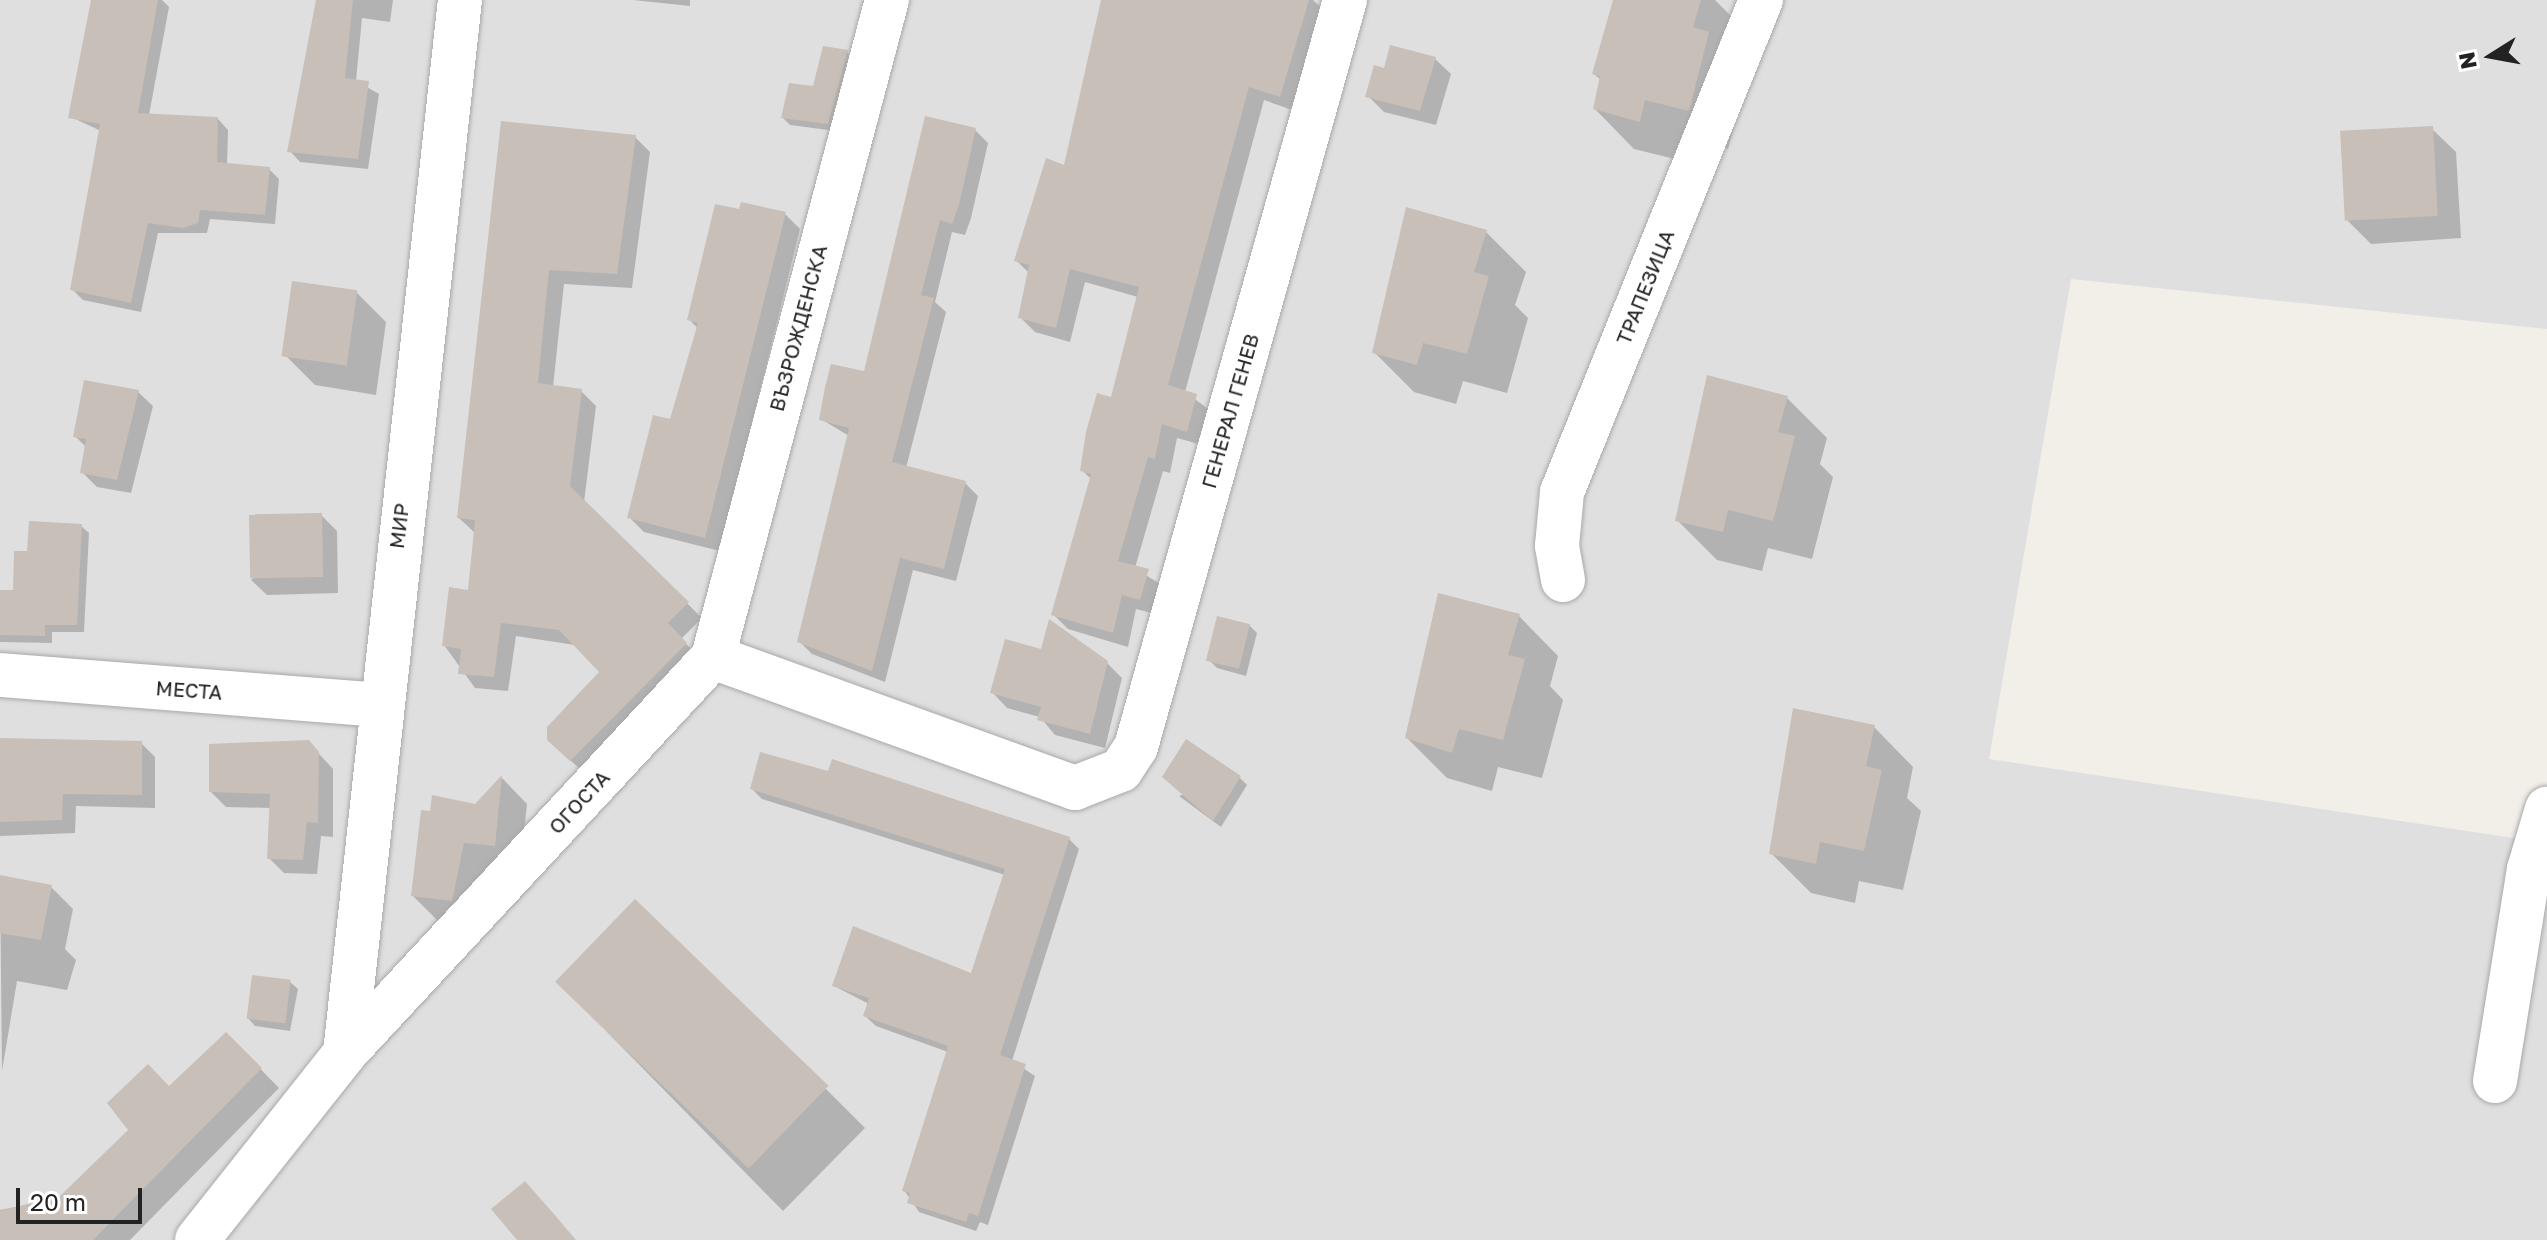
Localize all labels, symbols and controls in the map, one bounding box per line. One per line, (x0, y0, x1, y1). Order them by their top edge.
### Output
north arrow (2451, 16, 2531, 96)
text: N (2452, 50, 2482, 71)
street label: ТРАПЕЗИЦА (1611, 226, 1679, 348)
street label: ВЪЗРОЖДЕНСКА (764, 242, 832, 414)
street label: ГЕНЕРАЛ ГЕНЕВ (1196, 331, 1264, 491)
street label: МИР (384, 502, 414, 550)
street label: МЕСТА (155, 676, 223, 704)
street label: ОГОСТА (544, 765, 614, 839)
scale bar (20, 1172, 146, 1222)
text: 20 m (30, 1187, 86, 1216)

